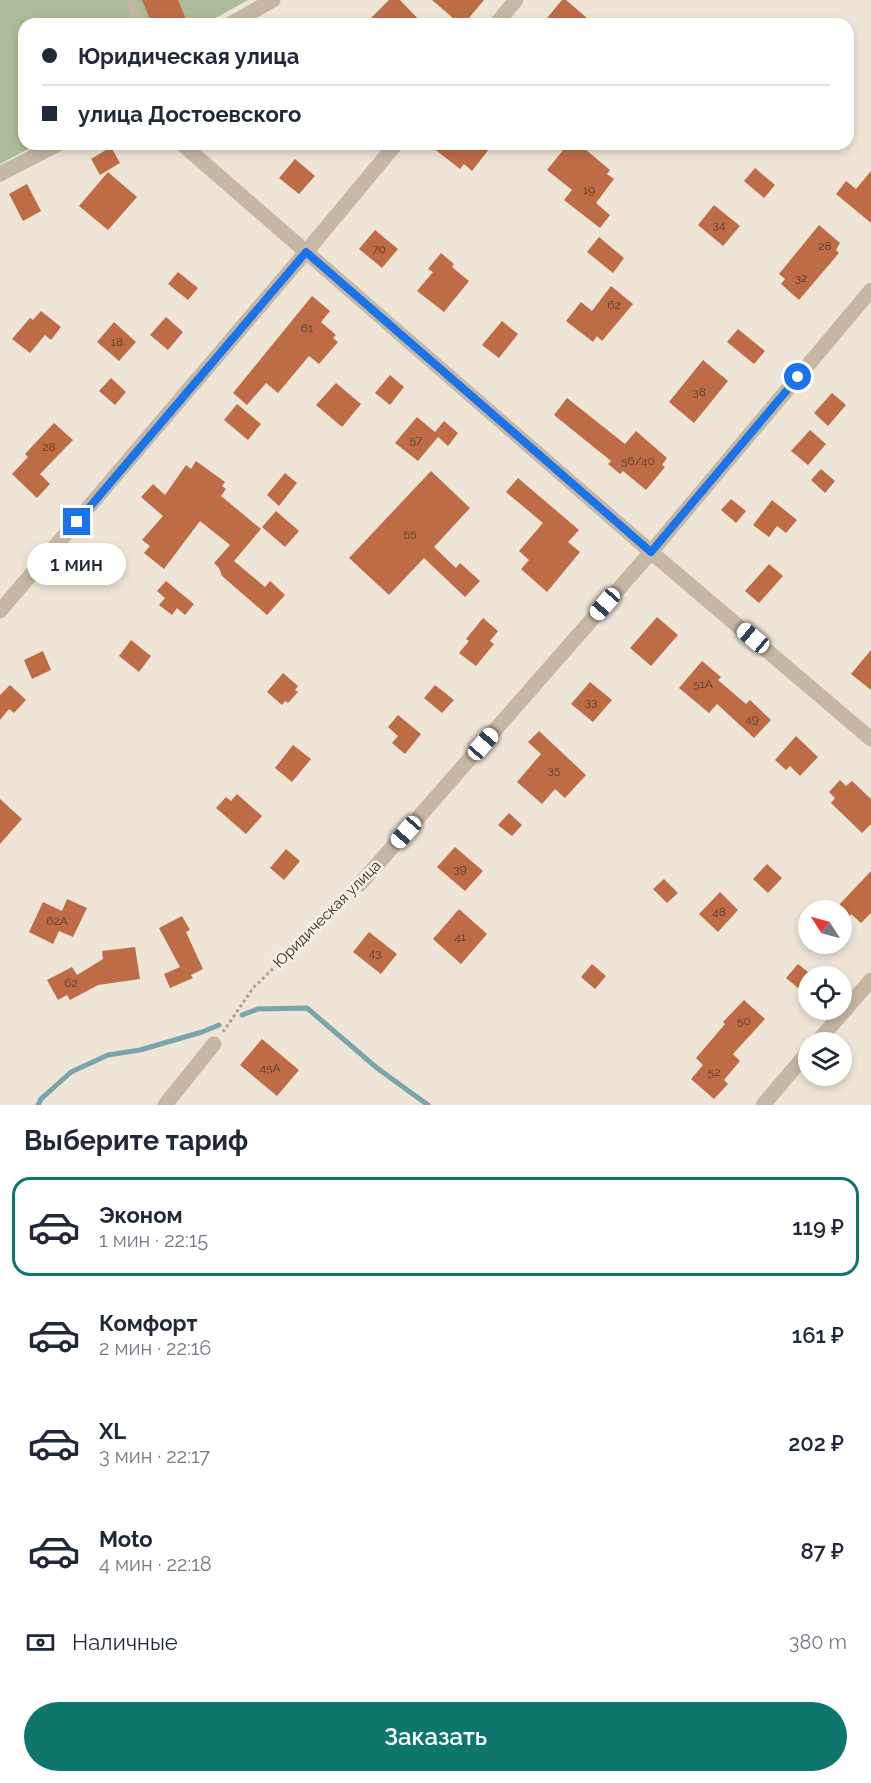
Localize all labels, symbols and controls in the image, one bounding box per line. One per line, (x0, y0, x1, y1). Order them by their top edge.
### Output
text: Юридическая улица (78, 43, 299, 69)
text: улица Достоевского (78, 101, 301, 127)
house number: 19 (583, 183, 595, 197)
house number: 34 (713, 218, 726, 232)
house number: 28 (818, 239, 832, 253)
house number: 70 (372, 242, 386, 256)
house number: 32 (795, 271, 807, 285)
house number: 62 (607, 298, 621, 312)
house number: 61 (301, 321, 313, 335)
house number: 18 (111, 335, 123, 349)
route start (784, 363, 811, 390)
house number: 38 (692, 385, 706, 399)
house number: 57 (410, 433, 423, 447)
house number: 28 (42, 440, 56, 454)
house number: 56/40 (621, 454, 655, 468)
route end (63, 508, 90, 535)
house number: 55 (403, 526, 417, 540)
callout: 1 мин (28, 543, 127, 585)
text: 1 мин (50, 552, 103, 576)
car (586, 585, 624, 623)
car (733, 620, 773, 656)
house number: 51А (693, 677, 713, 691)
house number: 33 (585, 695, 597, 709)
house number: 49 (745, 712, 759, 726)
car (464, 725, 502, 763)
house number: 35 (548, 763, 561, 777)
car (387, 813, 425, 851)
street label: Юридическая улица (269, 856, 385, 972)
house number: 39 (453, 862, 467, 876)
north arrow (798, 900, 852, 954)
map controls (798, 900, 852, 1086)
house number: 48 (712, 905, 726, 919)
house number: 62А (46, 914, 68, 928)
house number: 41 (454, 930, 466, 944)
house number: 43 (369, 946, 381, 960)
button: locate (798, 966, 852, 1020)
house number: 62 (64, 976, 78, 990)
house number: 50 (737, 1014, 751, 1028)
button: layers (798, 1032, 852, 1086)
house number: 45А (259, 1061, 281, 1075)
house number: 52 (708, 1065, 720, 1079)
text: Выберите тариф (24, 1125, 248, 1156)
icon: car (27, 1200, 81, 1254)
text: Эконом (99, 1202, 183, 1228)
text: 119 ₽ (792, 1214, 844, 1240)
text: 1 мин · 22:15 (99, 1228, 208, 1252)
icon: car (27, 1308, 81, 1362)
text: Комфорт (99, 1310, 197, 1336)
text: 161 ₽ (792, 1322, 844, 1348)
text: 2 мин · 22:16 (99, 1336, 211, 1360)
icon: car (27, 1416, 81, 1470)
text: XL (99, 1418, 126, 1444)
text: 202 ₽ (788, 1430, 844, 1456)
text: 3 мин · 22:17 (99, 1444, 210, 1468)
icon: car (27, 1524, 81, 1578)
text: Moto (99, 1526, 153, 1552)
text: 87 ₽ (801, 1538, 844, 1564)
text: 4 мин · 22:18 (99, 1552, 212, 1576)
icon: cash (24, 1626, 57, 1659)
text: Наличные (72, 1629, 178, 1655)
text: 380 m (789, 1630, 847, 1654)
button: Заказать (24, 1702, 847, 1771)

